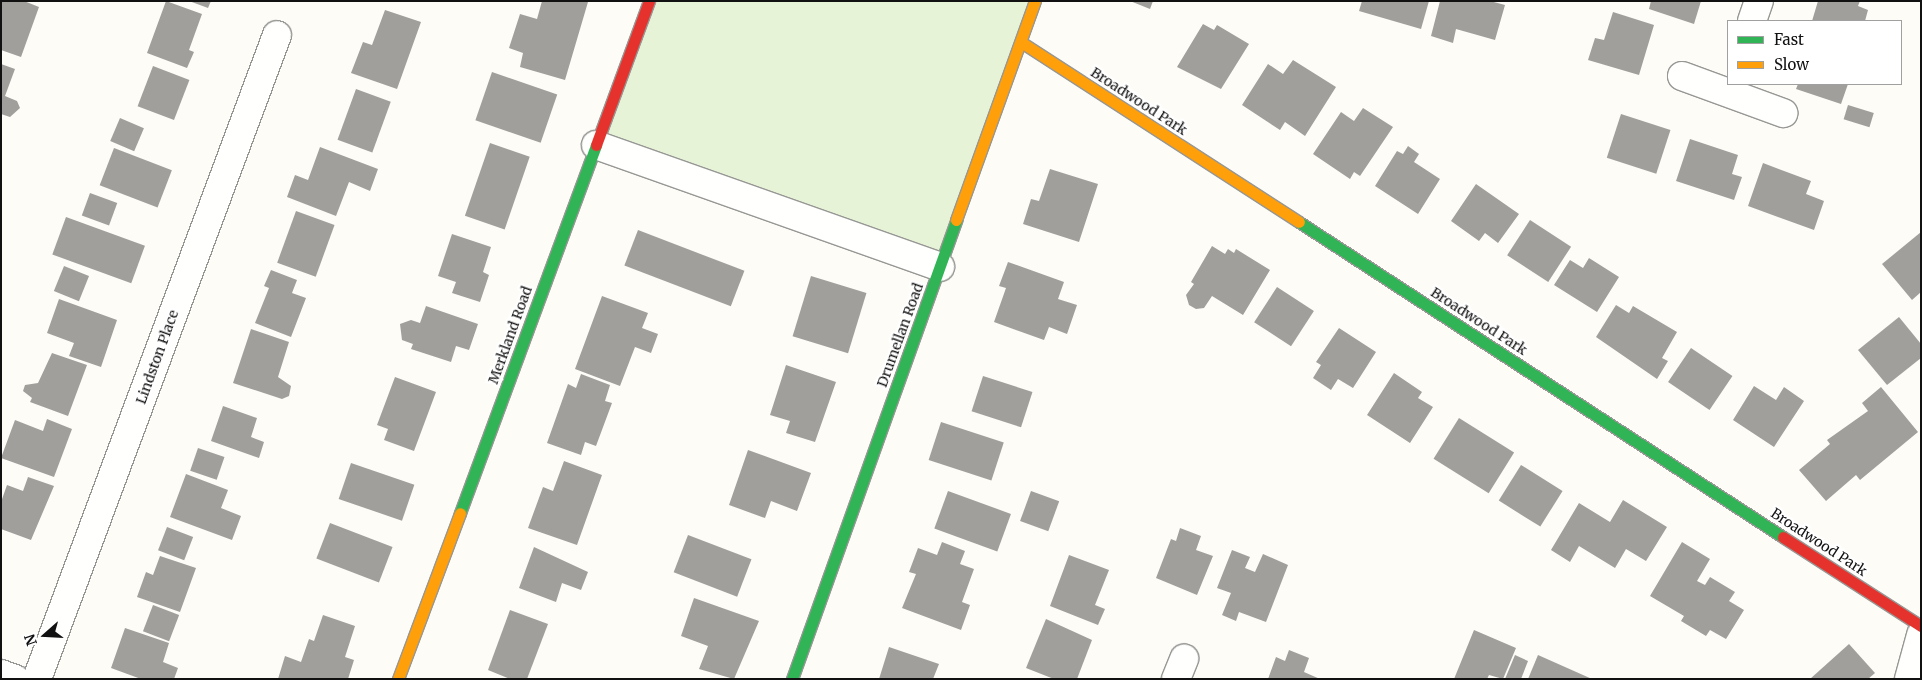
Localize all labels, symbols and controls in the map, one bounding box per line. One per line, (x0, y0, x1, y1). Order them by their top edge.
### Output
legend (1727, 20, 1902, 85)
text: Fast (1774, 30, 1804, 49)
text: Slow (1774, 55, 1809, 74)
street label: Broadwood Park (1088, 64, 1190, 138)
street label: Drumellan Road (873, 281, 927, 389)
street label: Merkland Road (485, 284, 535, 386)
street label: Broadwood Park (1428, 284, 1530, 358)
street label: Lindston Place (132, 308, 182, 406)
street label: Broadwood Park (1768, 505, 1870, 579)
north arrow (20, 610, 70, 660)
text: N (21, 632, 41, 648)

